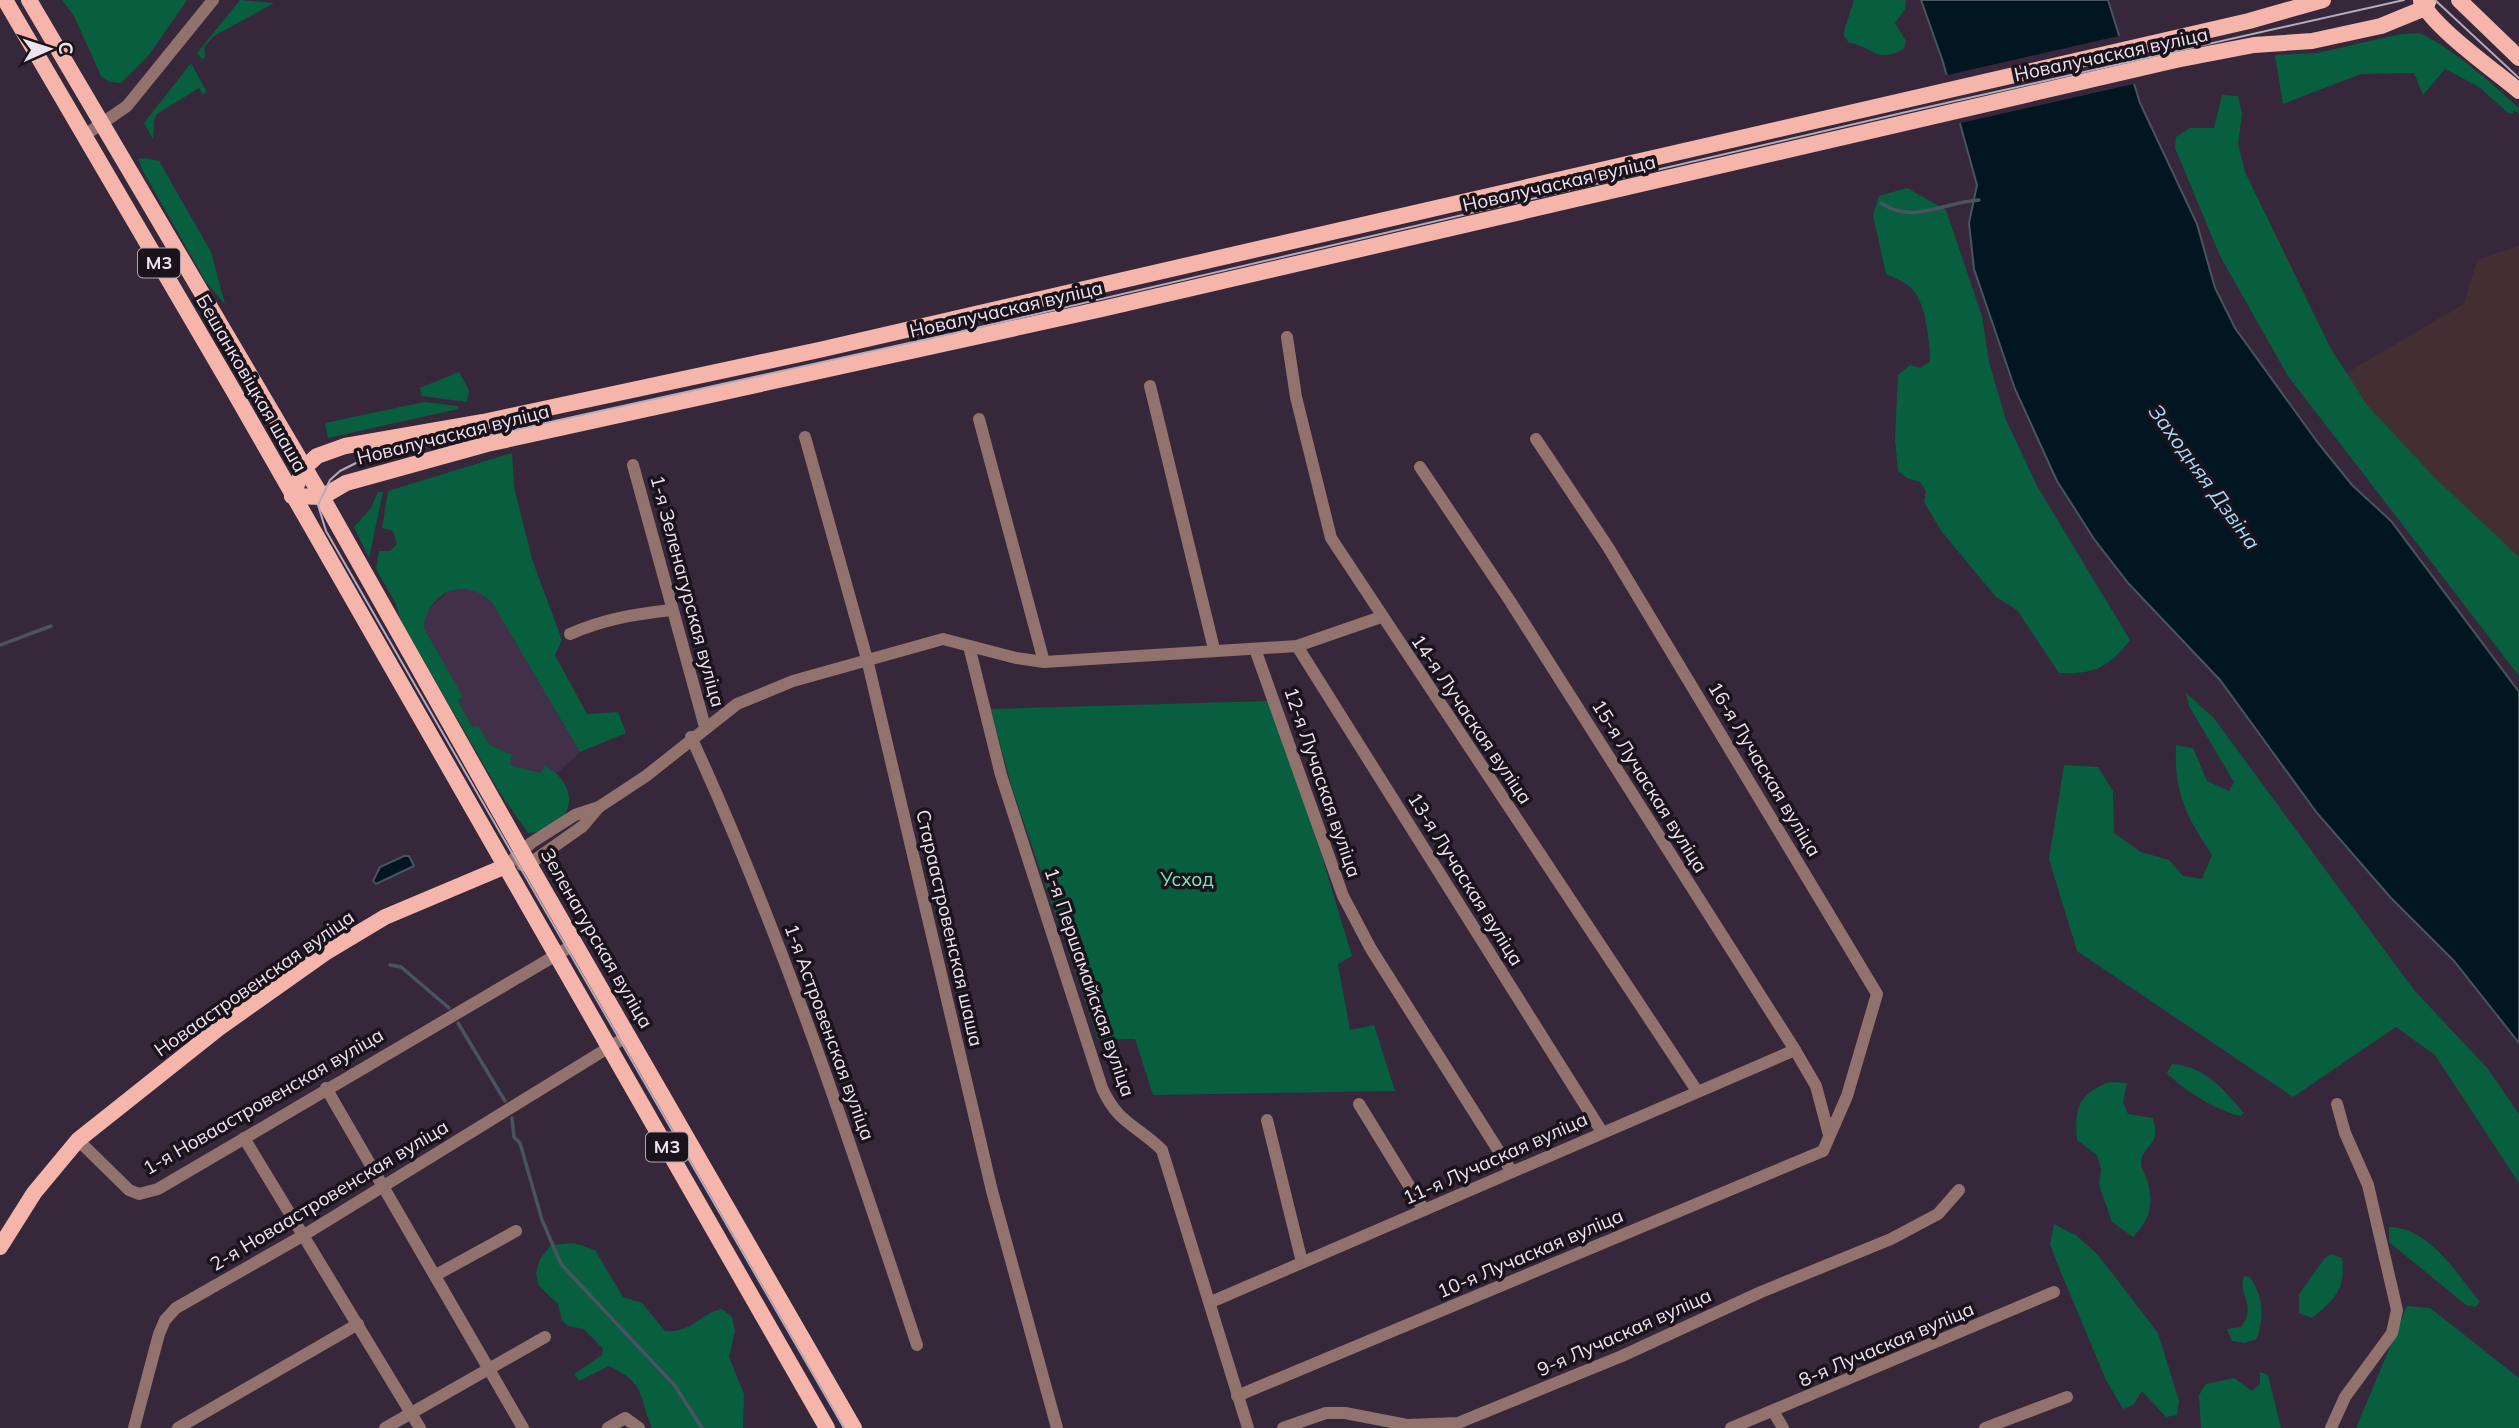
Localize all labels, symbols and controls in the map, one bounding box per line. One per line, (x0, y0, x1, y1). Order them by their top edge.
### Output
north arrow (14, 14, 84, 84)
street label: Новалучаская вуліца (2012, 22, 2210, 86)
text: С (54, 41, 78, 55)
street label: Новалучаская вуліца (1460, 149, 1658, 217)
road number: М3 (138, 248, 180, 278)
street label: Новалучаская вуліца (907, 275, 1105, 343)
street label: Бешанковіцкая шаша (191, 290, 313, 476)
street label: Новалучаская вуліца (354, 398, 552, 470)
water label: Заходняя Дзвіна (2143, 399, 2266, 554)
street label: 1-я Зеленагурская вуліца (645, 472, 731, 710)
street label: 14-я Лучаская вуліца (1406, 630, 1538, 808)
street label: 16-я Лучаская вуліца (1703, 677, 1827, 861)
street label: 12-я Лучаская вуліца (1279, 684, 1367, 880)
street label: 15-я Лучаская вуліца (1587, 695, 1713, 877)
street label: 13-я Лучаская вуліца (1403, 788, 1529, 970)
street label: Стараастровенская шаша (911, 807, 989, 1049)
street label: Зеленагурская вуліца (536, 844, 658, 1032)
street label: 1-я Першамайская вуліца (1039, 864, 1141, 1100)
park label: Усход (1159, 867, 1214, 891)
street label: Новаастровенская вуліца (149, 905, 359, 1061)
street label: 1-я Астровенская вуліца (780, 921, 880, 1143)
street label: 1-я Новаастровенская вуліца (138, 1022, 388, 1180)
street label: 11-я Лучаская вуліца (1399, 1106, 1591, 1210)
street label: 2-я Новаастровенская вуліца (205, 1114, 453, 1276)
road number: М3 (646, 1132, 688, 1162)
street label: 10-я Лучаская вуліца (1433, 1203, 1627, 1303)
street label: 9-я Лучаская вуліца (1533, 1283, 1715, 1381)
street label: 8-я Лучаская вуліца (1795, 1296, 1977, 1392)

